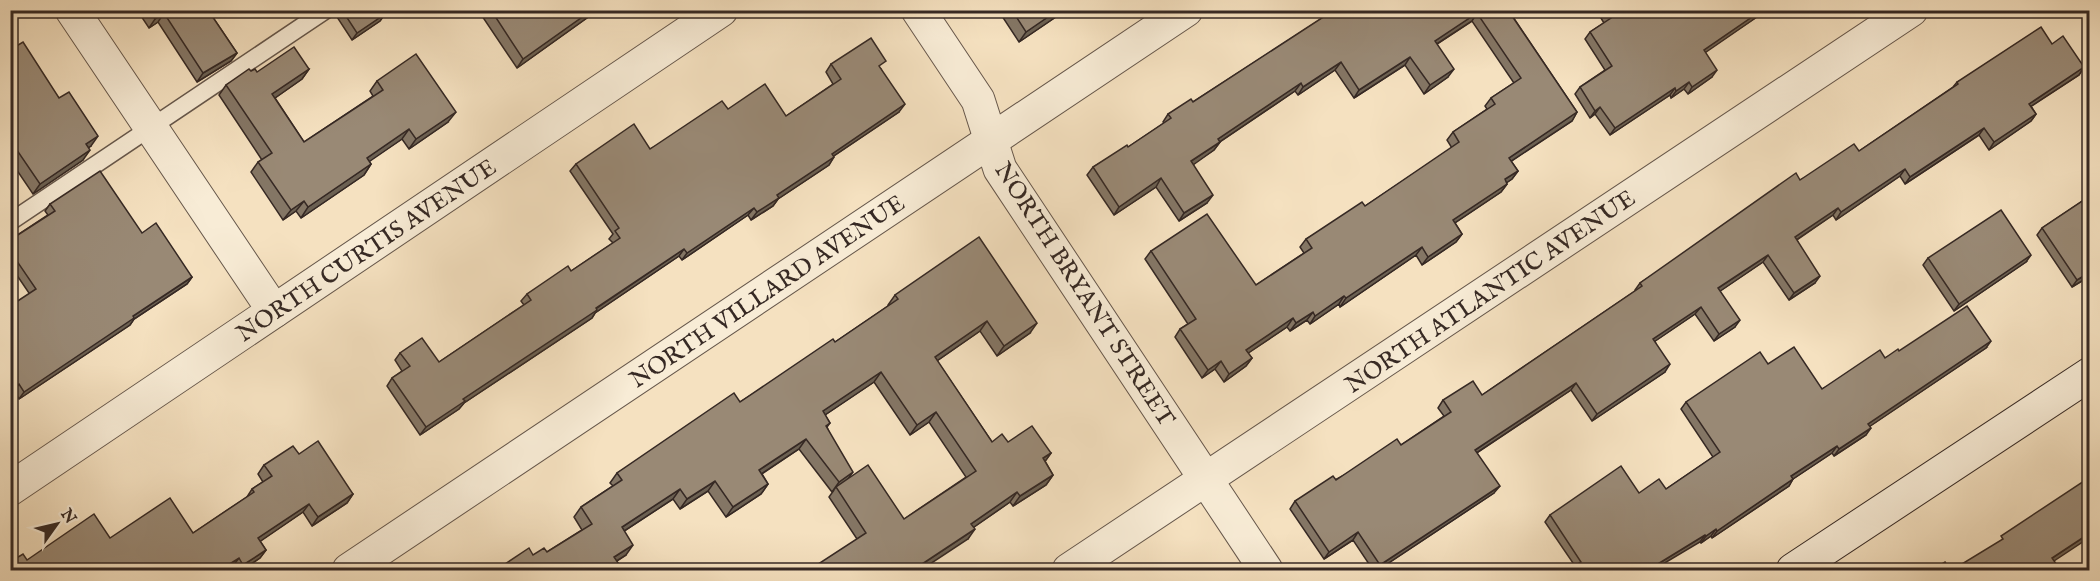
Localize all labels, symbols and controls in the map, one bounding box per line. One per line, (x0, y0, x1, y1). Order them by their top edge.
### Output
street label: NORTH CURTIS AVENUE (231, 153, 503, 350)
street label: NORTH BRYANT STREET (987, 157, 1181, 433)
street label: NORTH ATLANTIC AVENUE (1340, 183, 1642, 401)
street label: NORTH VILLARD AVENUE (624, 188, 911, 396)
north arrow (27, 494, 87, 554)
text: N (55, 505, 80, 528)

